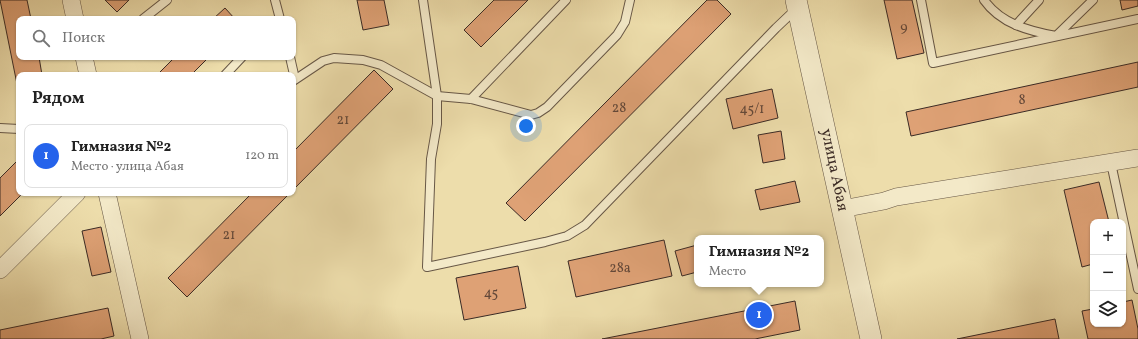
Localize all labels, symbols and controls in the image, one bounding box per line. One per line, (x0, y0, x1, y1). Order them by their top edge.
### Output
search box (16, 16, 296, 60)
house number: 9 (900, 18, 908, 37)
icon: search (30, 27, 52, 49)
text: Поиск (62, 28, 105, 49)
text: Рядом (32, 87, 85, 110)
house number: 8 (1018, 91, 1026, 110)
house number: 28 (612, 99, 626, 118)
house number: 45/1 (740, 100, 764, 119)
house number: 21 (337, 111, 349, 130)
your location (516, 116, 536, 136)
street label: улица Абая (815, 127, 853, 213)
text: Гимназия №2 (71, 137, 171, 158)
text: 1 (43, 147, 49, 165)
text: 120 m (245, 147, 279, 165)
text: Место · улица Абая (71, 158, 184, 176)
map controls (1090, 219, 1126, 327)
button: + (1090, 219, 1126, 255)
house number: 21 (223, 226, 235, 245)
popup (694, 235, 824, 287)
text: Гимназия №2 (709, 242, 809, 263)
button: − (1090, 255, 1126, 291)
house number: 28а (609, 259, 631, 278)
text: Место (709, 263, 746, 281)
house number: 45 (484, 284, 498, 303)
button: layers (1090, 291, 1126, 327)
pin: 1 (746, 300, 772, 330)

